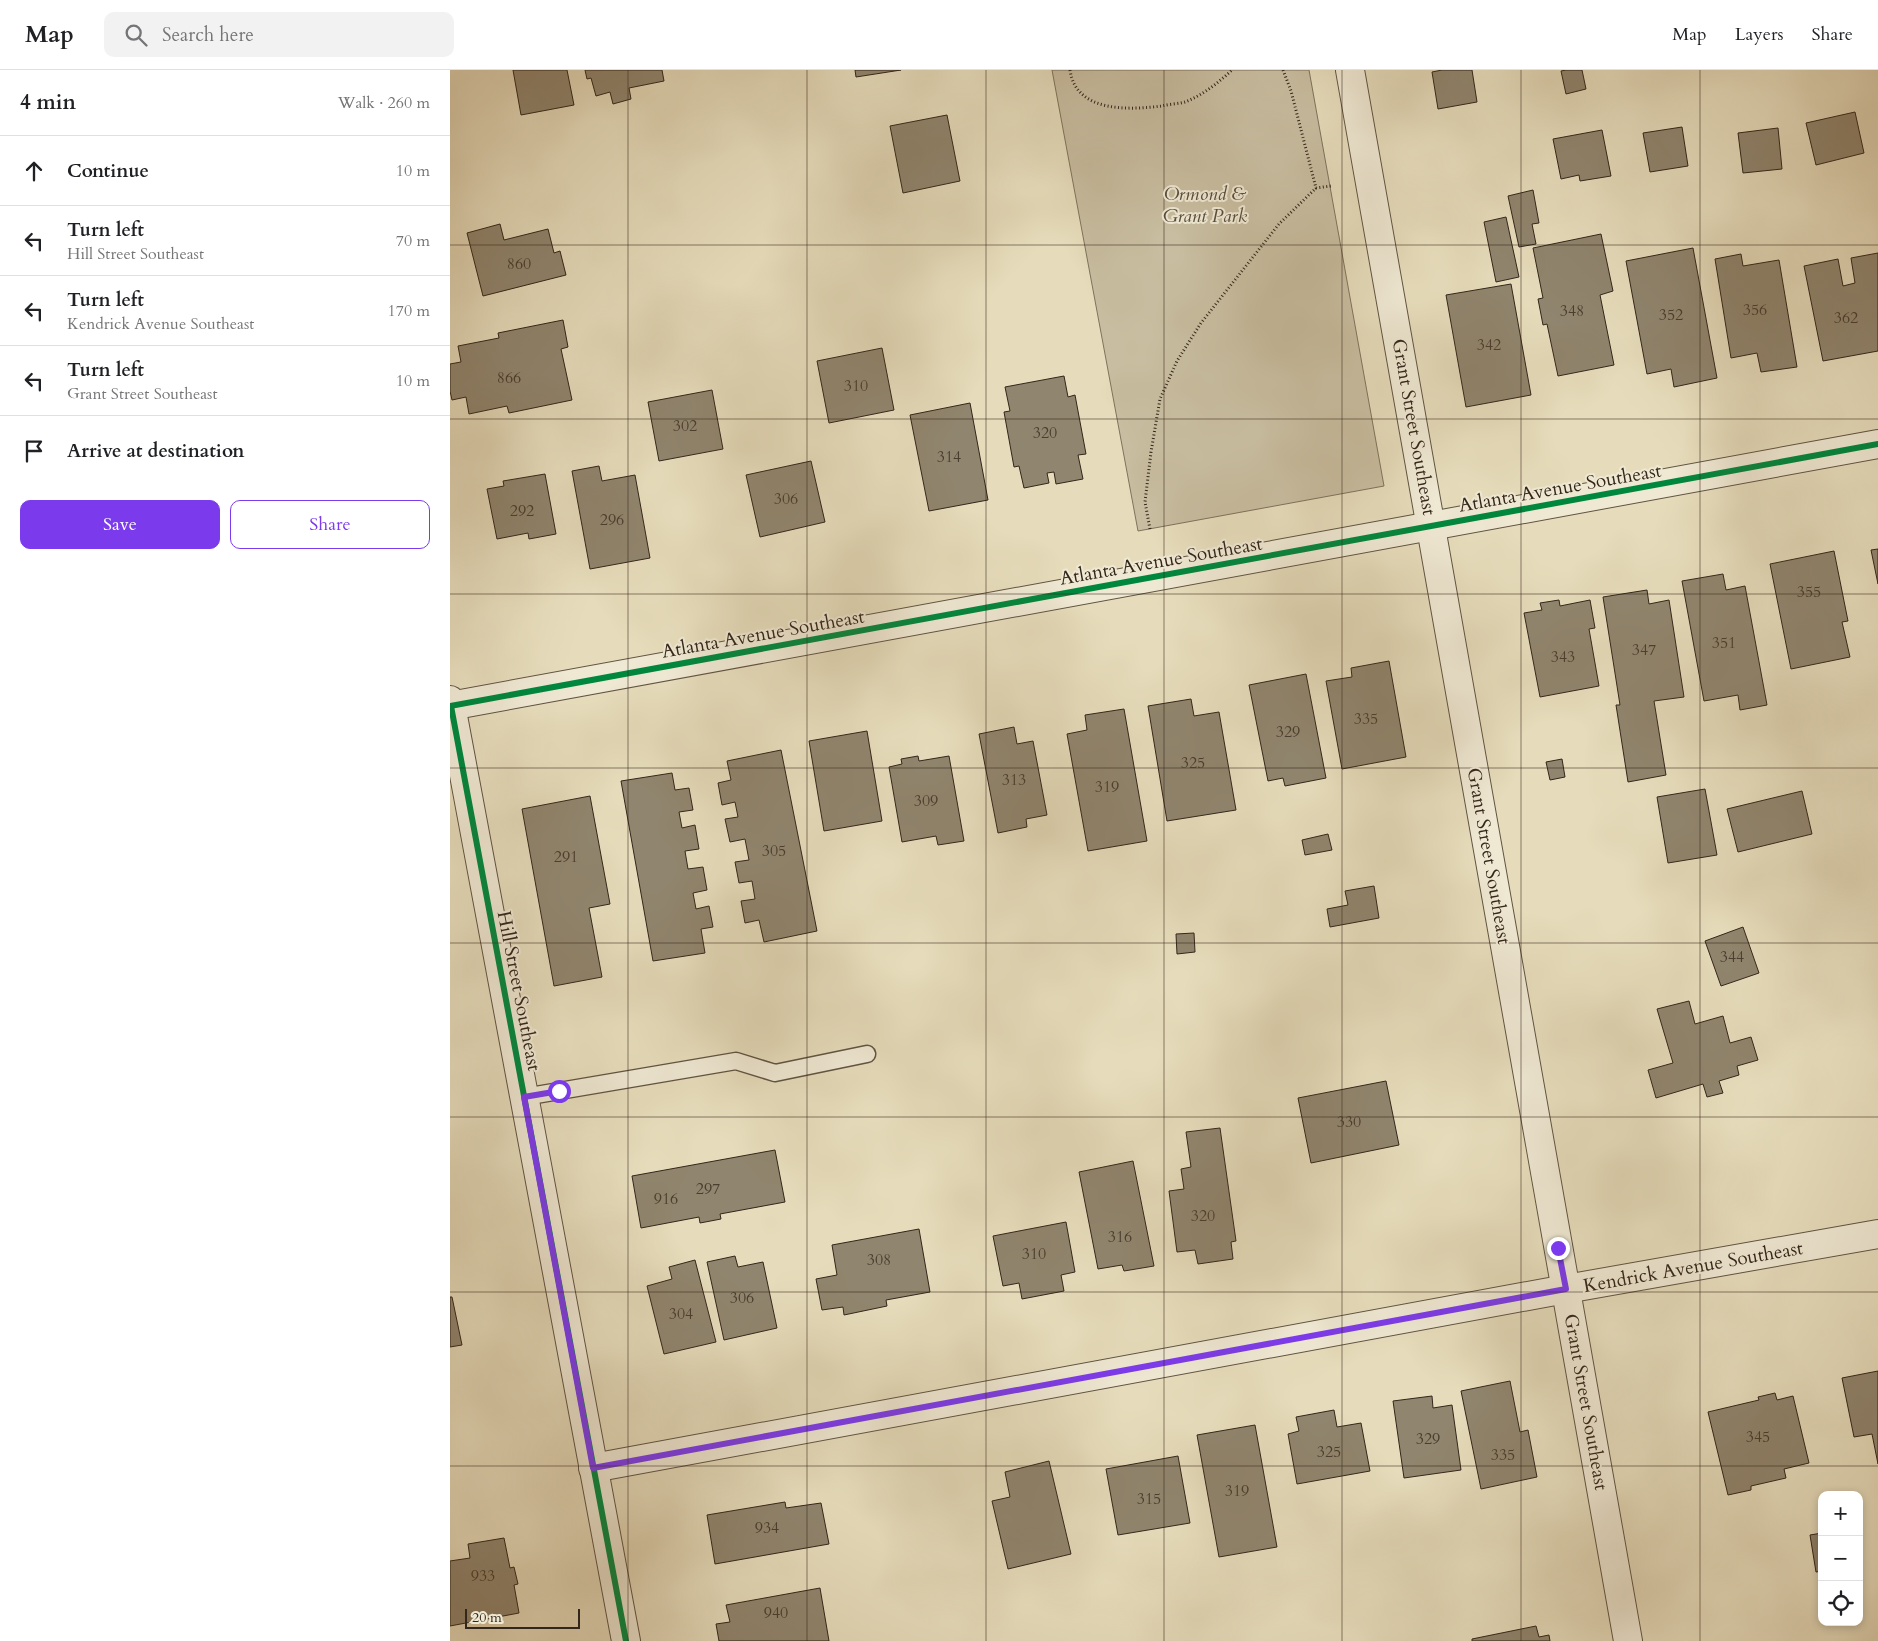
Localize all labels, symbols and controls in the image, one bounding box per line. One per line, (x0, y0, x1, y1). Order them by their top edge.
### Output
search box (104, 12, 454, 57)
text: Map (25, 18, 74, 51)
icon: search (122, 21, 150, 49)
text: Search here (162, 22, 254, 48)
text: Map (1672, 22, 1707, 47)
text: Layers (1735, 22, 1784, 47)
text: Share (1812, 22, 1853, 47)
text: 4 min (20, 88, 76, 117)
text: Walk · 260 m (338, 92, 430, 114)
icon: ahead (20, 157, 48, 185)
text: Continue (67, 158, 149, 184)
text: 10 m (396, 160, 430, 182)
park label: Ormond & Grant Park (1163, 181, 1248, 229)
text: Turn left (67, 217, 144, 243)
icon: left (20, 227, 48, 255)
text: 70 m (396, 230, 430, 252)
text: Hill Street Southeast (67, 243, 204, 265)
house number: 860 (507, 253, 531, 275)
text: Turn left (67, 287, 144, 313)
icon: left (20, 297, 48, 325)
house number: 356 (1743, 299, 1767, 321)
text: 170 m (388, 300, 430, 322)
house number: 348 (1560, 300, 1584, 322)
house number: 352 (1659, 304, 1683, 326)
house number: 362 (1834, 307, 1858, 329)
text: Kendrick Avenue Southeast (67, 313, 254, 335)
house number: 342 (1477, 334, 1501, 356)
street label: Grant Street Southeast (1386, 337, 1442, 517)
text: Turn left (67, 357, 144, 383)
icon: left (20, 367, 48, 395)
house number: 866 (497, 367, 521, 389)
text: 10 m (396, 370, 430, 392)
house number: 310 (844, 375, 868, 397)
text: Grant Street Southeast (67, 383, 218, 405)
house number: 302 (673, 415, 697, 437)
house number: 320 (1033, 422, 1057, 444)
icon: arrive (20, 437, 48, 465)
text: Arrive at destination (67, 438, 244, 464)
house number: 314 (937, 446, 961, 468)
street label: Atlanta Avenue Southeast (1457, 457, 1663, 519)
house number: 306 (774, 488, 798, 510)
button: Save (20, 500, 220, 549)
button: Share (230, 500, 430, 549)
house number: 292 (510, 500, 534, 522)
house number: 296 (600, 509, 624, 531)
street label: Atlanta Avenue Southeast (1058, 530, 1264, 592)
house number: 355 (1797, 581, 1821, 603)
street label: Atlanta Avenue Southeast (660, 603, 866, 665)
house number: 351 (1712, 632, 1736, 654)
house number: 347 (1632, 639, 1656, 661)
house number: 343 (1551, 646, 1575, 668)
house number: 335 (1354, 708, 1378, 730)
house number: 329 (1276, 721, 1300, 743)
house number: 325 (1181, 752, 1205, 774)
street label: Grant Street Southeast (1461, 766, 1517, 946)
house number: 313 (1002, 769, 1026, 791)
house number: 319 (1095, 776, 1119, 798)
house number: 309 (914, 790, 938, 812)
house number: 305 (762, 840, 786, 862)
house number: 291 (554, 846, 578, 868)
street label: Hill Street Southeast (491, 909, 547, 1073)
house number: 344 (1720, 946, 1744, 968)
route start (548, 1080, 571, 1103)
house number: 330 (1337, 1111, 1361, 1133)
house number: 297 (696, 1178, 720, 1200)
house number: 916 (654, 1188, 678, 1210)
house number: 320 (1191, 1205, 1215, 1227)
house number: 316 (1108, 1226, 1132, 1248)
street label: Kendrick Avenue Southeast (1581, 1235, 1805, 1299)
route end (1547, 1237, 1570, 1260)
house number: 310 (1022, 1243, 1046, 1265)
house number: 308 (867, 1249, 891, 1271)
house number: 306 (730, 1287, 754, 1309)
house number: 304 (669, 1303, 693, 1325)
street label: Grant Street Southeast (1558, 1312, 1614, 1492)
house number: 345 (1746, 1426, 1770, 1448)
house number: 329 (1416, 1428, 1440, 1450)
house number: 325 (1317, 1441, 1341, 1463)
house number: 335 (1491, 1444, 1515, 1466)
house number: 319 (1225, 1480, 1249, 1502)
house number: 315 (1137, 1488, 1161, 1510)
map controls (1818, 1491, 1863, 1626)
button: + (1818, 1491, 1863, 1536)
house number: 934 (755, 1517, 779, 1539)
button: − (1818, 1536, 1863, 1581)
house number: 933 (471, 1565, 495, 1587)
button: locate (1818, 1581, 1863, 1626)
house number: 940 (764, 1602, 788, 1624)
scale bar (465, 1606, 580, 1629)
text: 20 m (472, 1608, 502, 1627)

